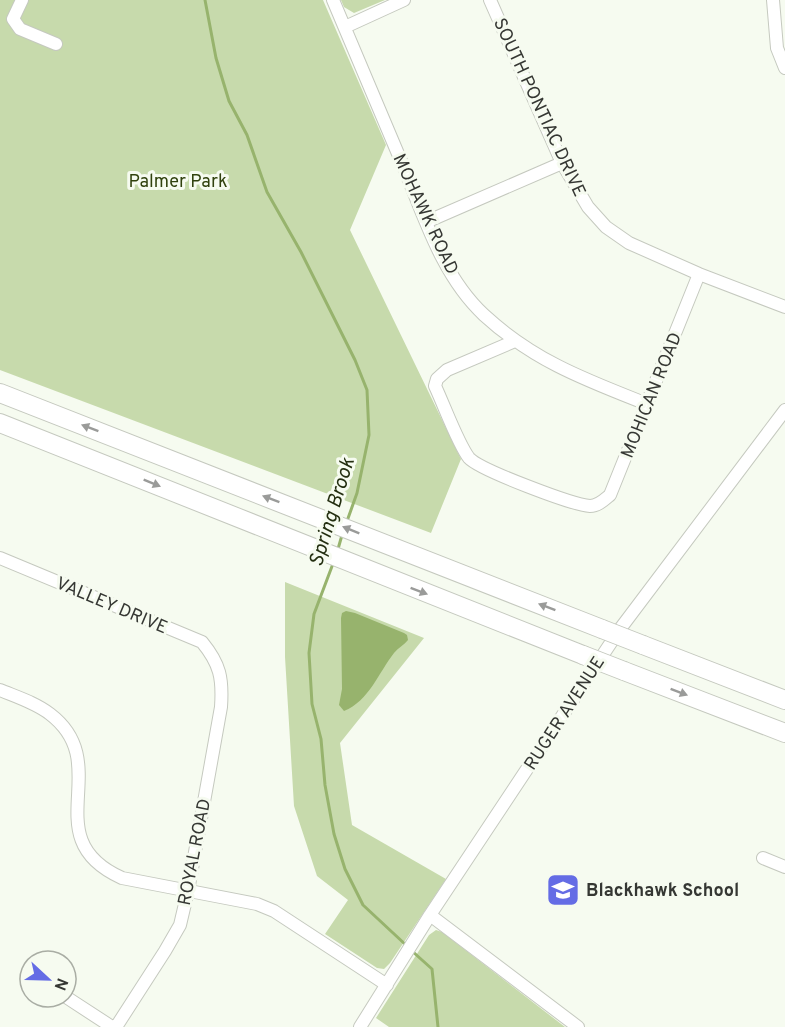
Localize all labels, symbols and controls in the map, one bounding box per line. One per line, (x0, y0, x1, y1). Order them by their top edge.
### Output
street label: SOUTH PONTIAC DRIVE (487, 15, 590, 201)
street label: MOHAWK ROAD (387, 151, 463, 279)
park label: Palmer Park (129, 171, 227, 194)
street label: MOHICAN ROAD (617, 329, 688, 462)
one-way arrow (80, 423, 98, 433)
water label: Spring Brook (304, 454, 362, 570)
one-way arrow (144, 478, 162, 488)
one-way arrow (262, 494, 280, 503)
one-way arrow (342, 525, 360, 534)
street label: VALLEY DRIVE (52, 573, 171, 640)
one-way arrow (411, 586, 429, 596)
one-way arrow (538, 602, 556, 612)
street label: RUGER AVENUE (520, 652, 611, 775)
one-way arrow (670, 687, 688, 697)
street label: ROYAL ROAD (174, 797, 217, 908)
school or university icon: Blackhawk School (545, 872, 581, 908)
place label: Blackhawk School (586, 880, 739, 903)
north arrow (18, 949, 78, 1009)
text: N (49, 975, 71, 993)

